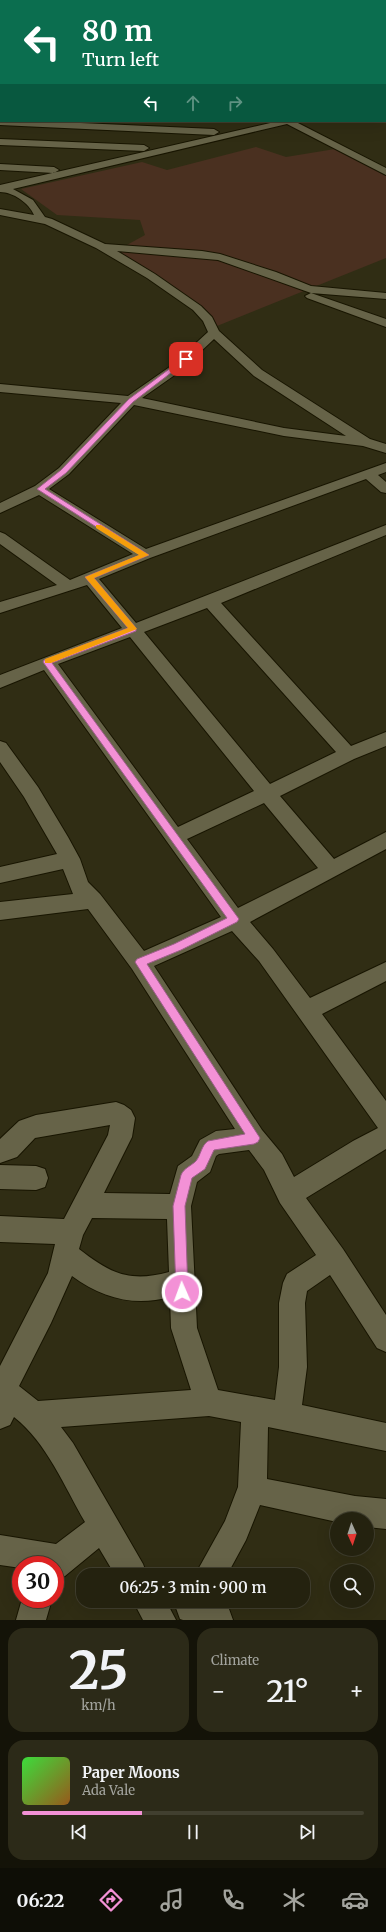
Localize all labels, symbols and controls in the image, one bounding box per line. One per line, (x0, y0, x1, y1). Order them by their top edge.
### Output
text: 80 m (82, 13, 153, 49)
icon: left (16, 16, 68, 68)
text: Turn left (82, 48, 159, 71)
icon: left (140, 92, 162, 114)
icon: ahead (182, 92, 204, 114)
icon: right (224, 92, 246, 114)
pin (169, 342, 203, 376)
icon: arrive (175, 348, 197, 370)
position arrow (161, 1271, 203, 1313)
north arrow (330, 1512, 374, 1556)
map controls (330, 1512, 374, 1608)
speed limit sign: 30 (12, 1556, 64, 1608)
button: search (330, 1564, 374, 1608)
text: 06:25 · 3 min · 900 m (120, 1578, 266, 1597)
text: 25 (69, 1638, 128, 1703)
text: Climate (211, 1652, 259, 1669)
text: 21° (266, 1672, 309, 1710)
text: − (211, 1677, 226, 1705)
text: + (349, 1677, 364, 1705)
text: km/h (81, 1697, 116, 1714)
text: Paper Moons (82, 1763, 180, 1782)
text: Ada Vale (82, 1782, 135, 1799)
icon: previous (68, 1821, 90, 1843)
icon: pause (182, 1821, 204, 1843)
icon: next (296, 1821, 318, 1843)
icon: directions (97, 1886, 125, 1914)
icon: music (158, 1886, 186, 1914)
icon: phone (219, 1886, 247, 1914)
icon: climate (280, 1886, 308, 1914)
icon: car (341, 1886, 369, 1914)
text: 06:22 (17, 1889, 64, 1912)

